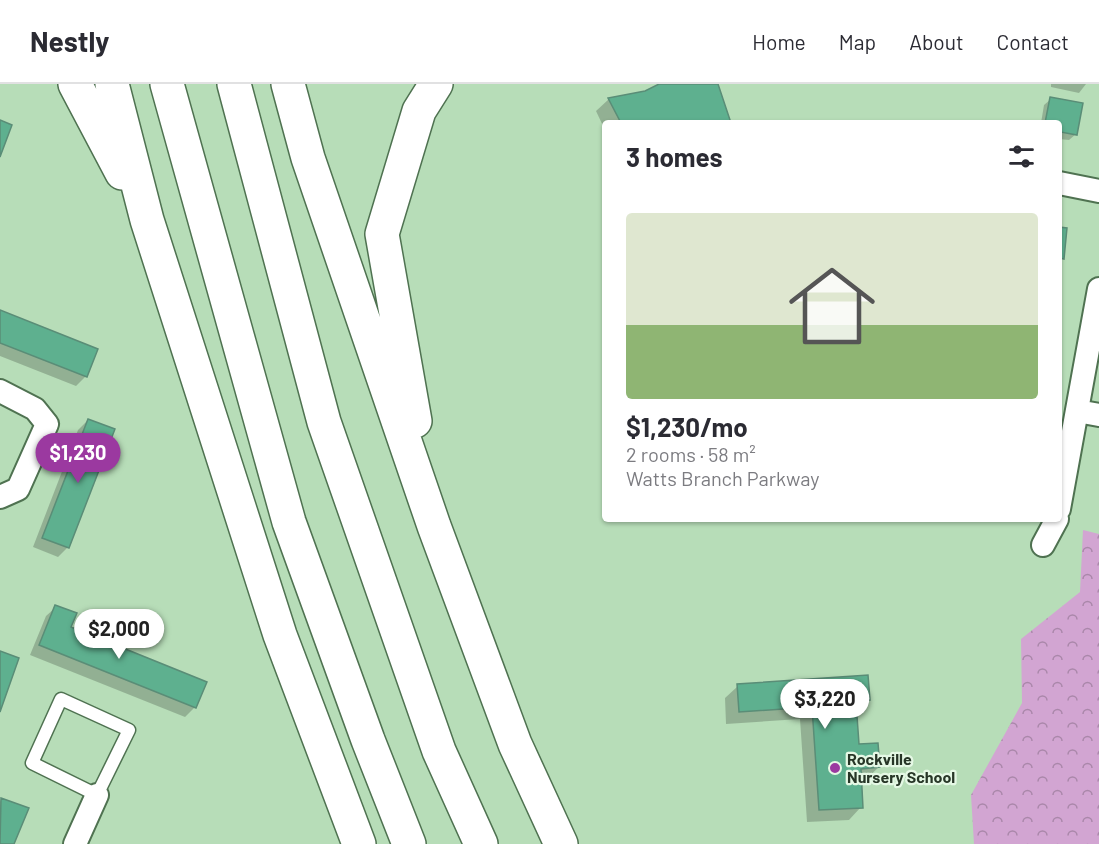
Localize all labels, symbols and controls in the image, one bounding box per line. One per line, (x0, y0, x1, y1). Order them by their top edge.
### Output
text: Nestly (30, 24, 109, 58)
text: Home (752, 29, 806, 54)
text: Map (839, 29, 876, 54)
text: About (909, 29, 964, 54)
text: Contact (997, 29, 1069, 54)
icon: filters (1005, 140, 1038, 173)
text: 3 homes (626, 141, 723, 172)
icon: home (778, 252, 886, 360)
text: $1,230/mo (626, 411, 748, 442)
pin: $1,230 (29, 433, 127, 484)
text: $1,230 (50, 440, 106, 464)
text: 2 rooms · 58 m² (626, 442, 756, 466)
text: Watts Branch Parkway (626, 466, 820, 490)
pin: $2,000 (70, 609, 168, 660)
text: $2,000 (88, 616, 150, 640)
pin: $3,220 (776, 679, 874, 730)
text: $3,220 (794, 686, 856, 710)
place label: Rockville Nursery School (847, 749, 955, 786)
marker: Rockville Nursery School (828, 761, 842, 775)

